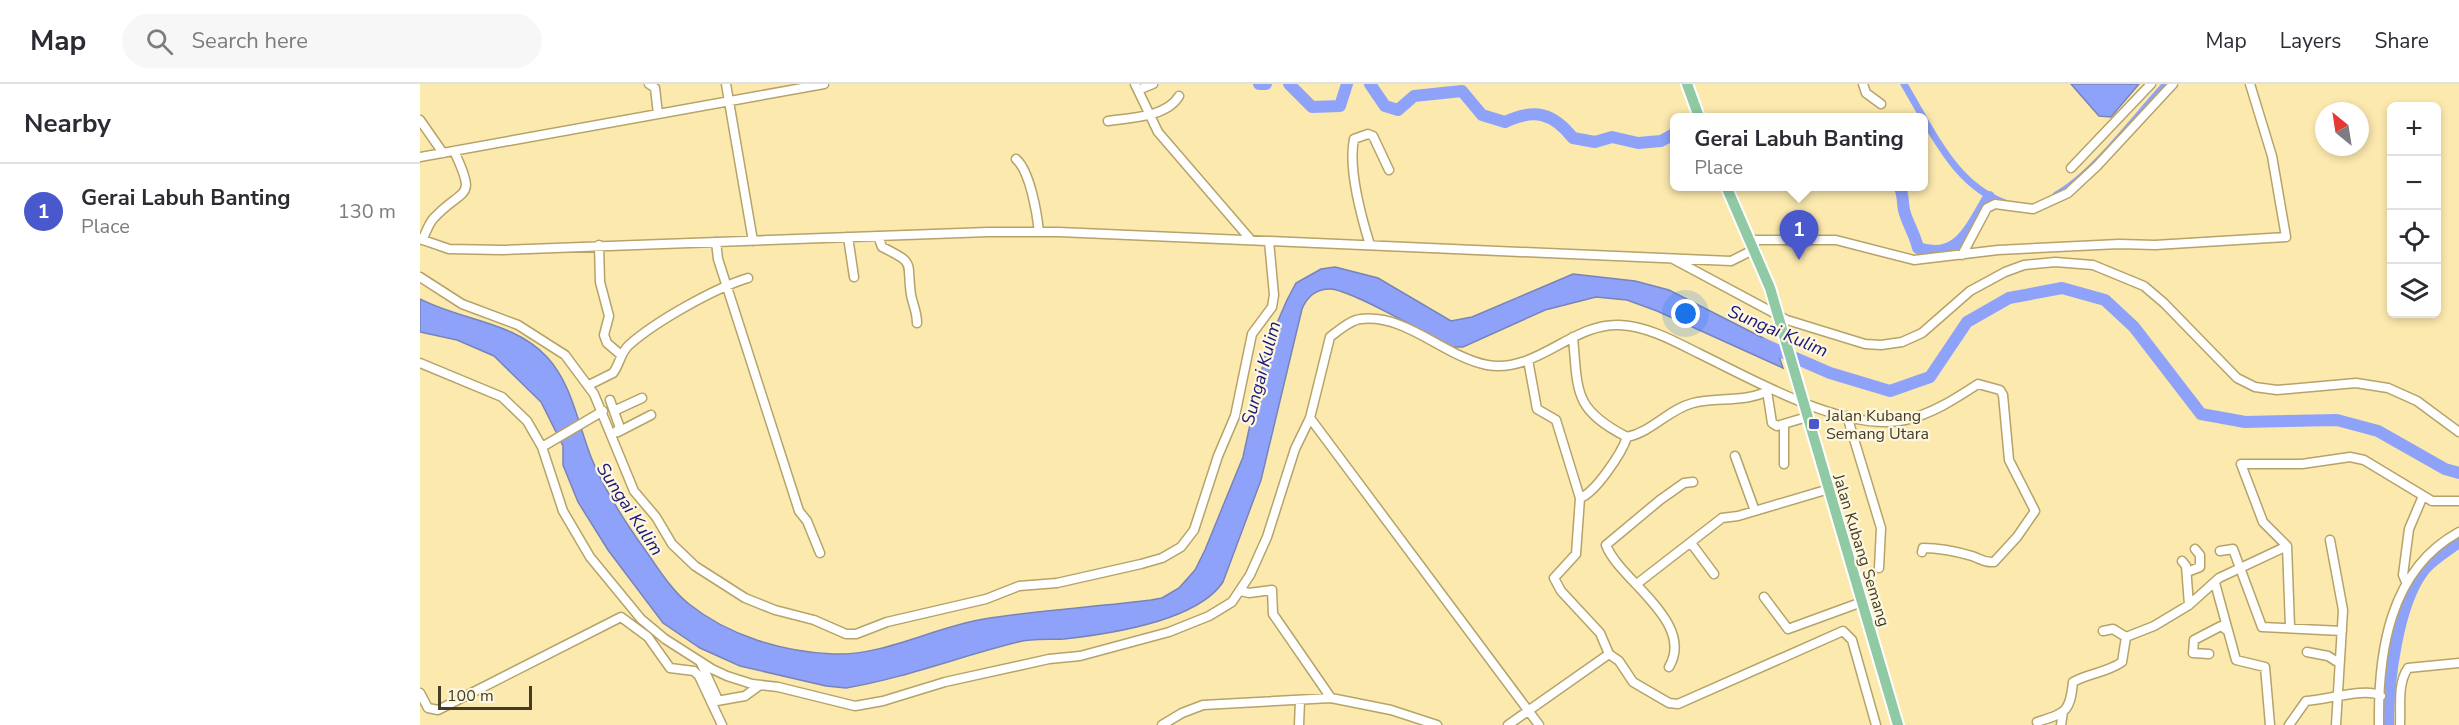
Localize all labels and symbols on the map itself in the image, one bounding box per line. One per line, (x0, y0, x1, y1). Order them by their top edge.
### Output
north arrow (2315, 102, 2369, 156)
pin: 1 (1780, 210, 1818, 260)
your location (1671, 299, 1700, 328)
water label: Sungai Kulim (1724, 299, 1832, 363)
water label: Sungai Kulim (1236, 319, 1286, 427)
place label: Jalan Kubang Semang Utara (1825, 405, 1929, 445)
marker: Jalan Kubang Semang Utara (1807, 417, 1821, 431)
water label: Sungai Kulim (591, 458, 669, 560)
street label: Jalan Kubang Semang (1827, 470, 1895, 629)
scale bar (438, 683, 532, 710)

